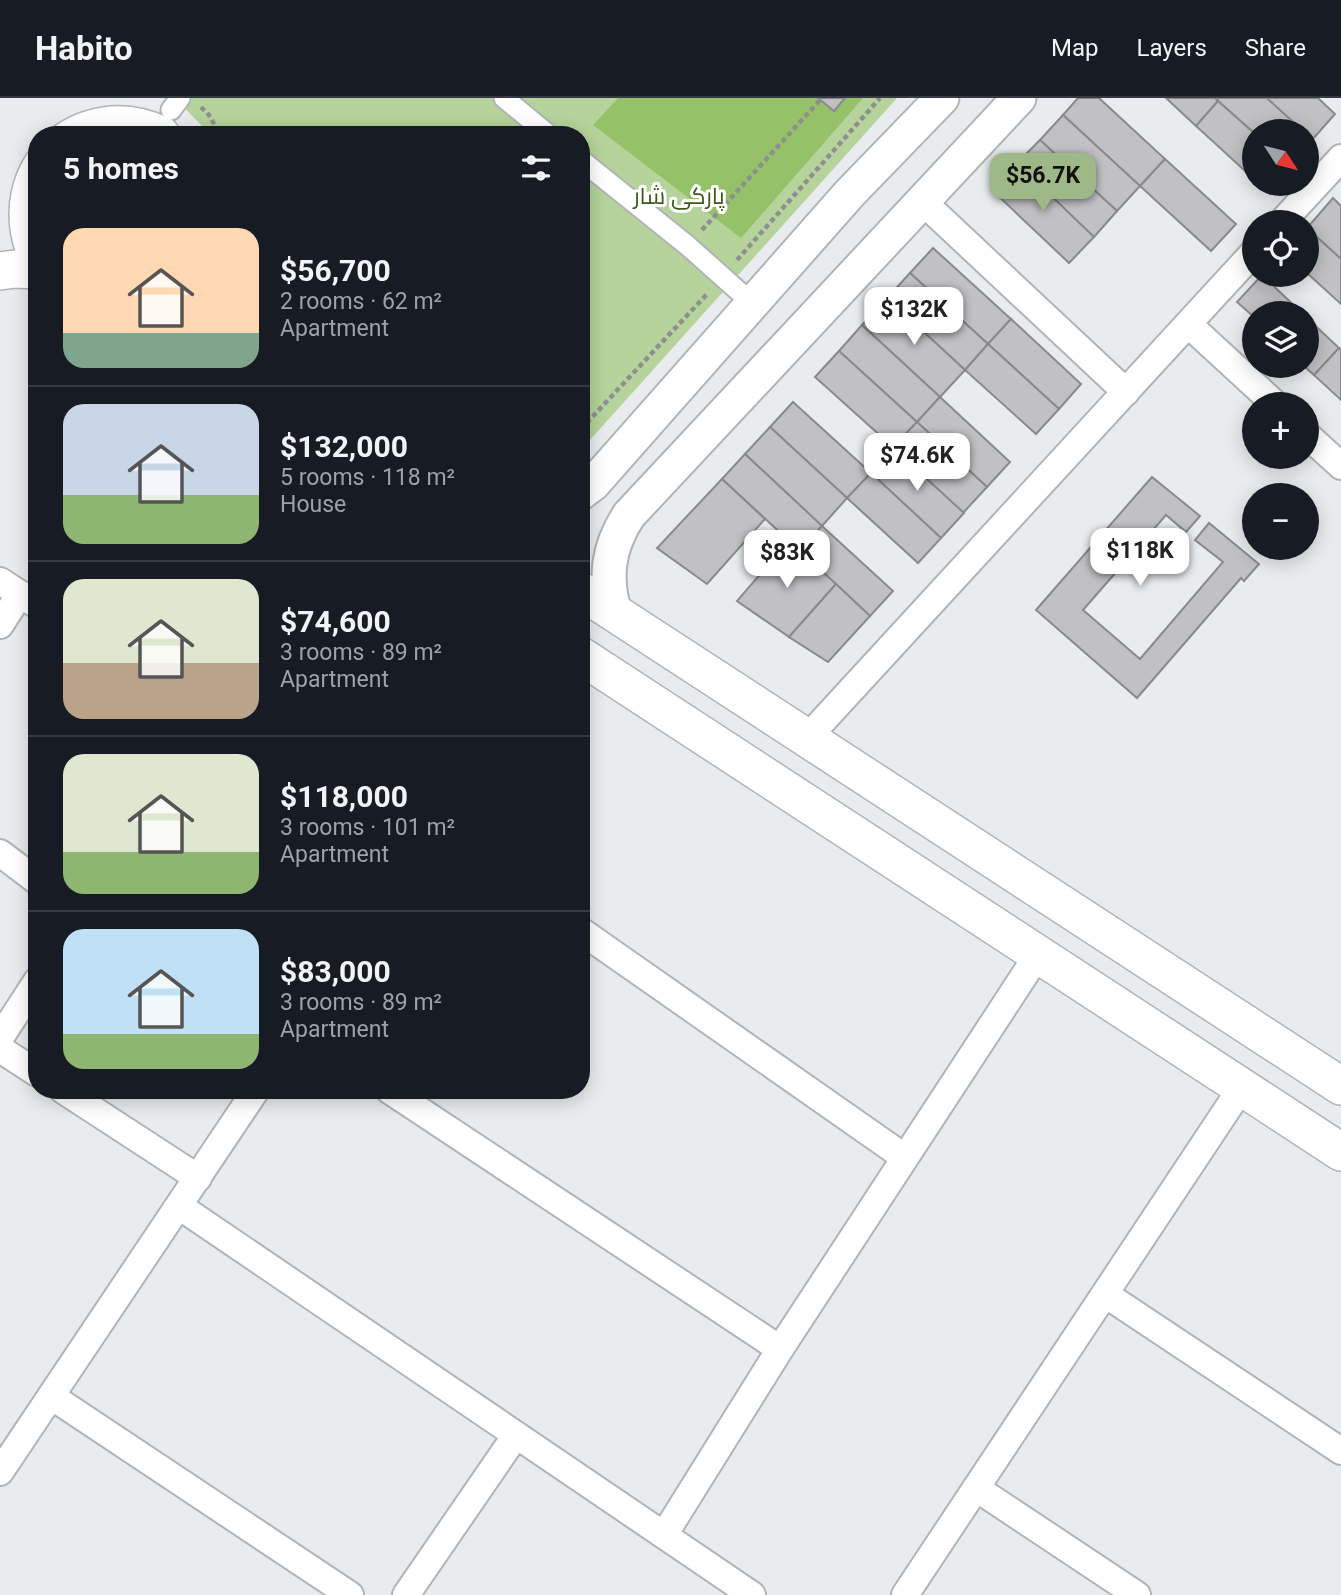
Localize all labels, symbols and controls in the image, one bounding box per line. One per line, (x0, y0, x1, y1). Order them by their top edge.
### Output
text: Habito (35, 29, 133, 68)
text: Map (1051, 34, 1099, 62)
text: Layers (1137, 34, 1207, 62)
text: Share (1245, 34, 1306, 62)
north arrow (1242, 119, 1320, 196)
map controls (1242, 119, 1319, 560)
icon: filters (517, 149, 555, 187)
text: 5 homes (63, 151, 179, 186)
pin: $56.7K (986, 153, 1100, 213)
text: $56.7K (1006, 162, 1080, 189)
park label: پارکی شار (631, 183, 725, 211)
button: locate (1242, 210, 1319, 287)
text: $56,700 (280, 253, 391, 288)
icon: home (119, 256, 203, 340)
text: 2 rooms · 62 m² (280, 288, 442, 315)
pin: $132K (865, 288, 963, 347)
text: $132K (880, 296, 948, 323)
button: layers (1242, 301, 1319, 378)
text: Apartment (280, 315, 389, 342)
button: + (1242, 392, 1319, 469)
text: $132,000 (280, 429, 408, 464)
icon: home (119, 432, 203, 516)
pin: $74.6K (860, 434, 974, 493)
text: $74.6K (880, 442, 954, 469)
text: 5 rooms · 118 m² (280, 464, 455, 491)
button: − (1242, 483, 1319, 560)
text: House (280, 491, 346, 518)
pin: $118K (1091, 528, 1189, 588)
pin: $83K (746, 531, 828, 590)
text: $118K (1106, 537, 1174, 564)
text: $83K (760, 539, 814, 566)
text: $74,600 (280, 604, 391, 639)
icon: home (119, 607, 203, 691)
text: 3 rooms · 89 m² (280, 639, 442, 666)
text: Apartment (280, 666, 389, 693)
text: $118,000 (280, 779, 408, 814)
icon: home (119, 782, 203, 866)
text: 3 rooms · 101 m² (280, 814, 455, 841)
text: Apartment (280, 841, 389, 868)
text: $83,000 (280, 954, 391, 989)
icon: home (119, 957, 203, 1041)
text: 3 rooms · 89 m² (280, 989, 442, 1016)
text: Apartment (280, 1016, 389, 1043)

